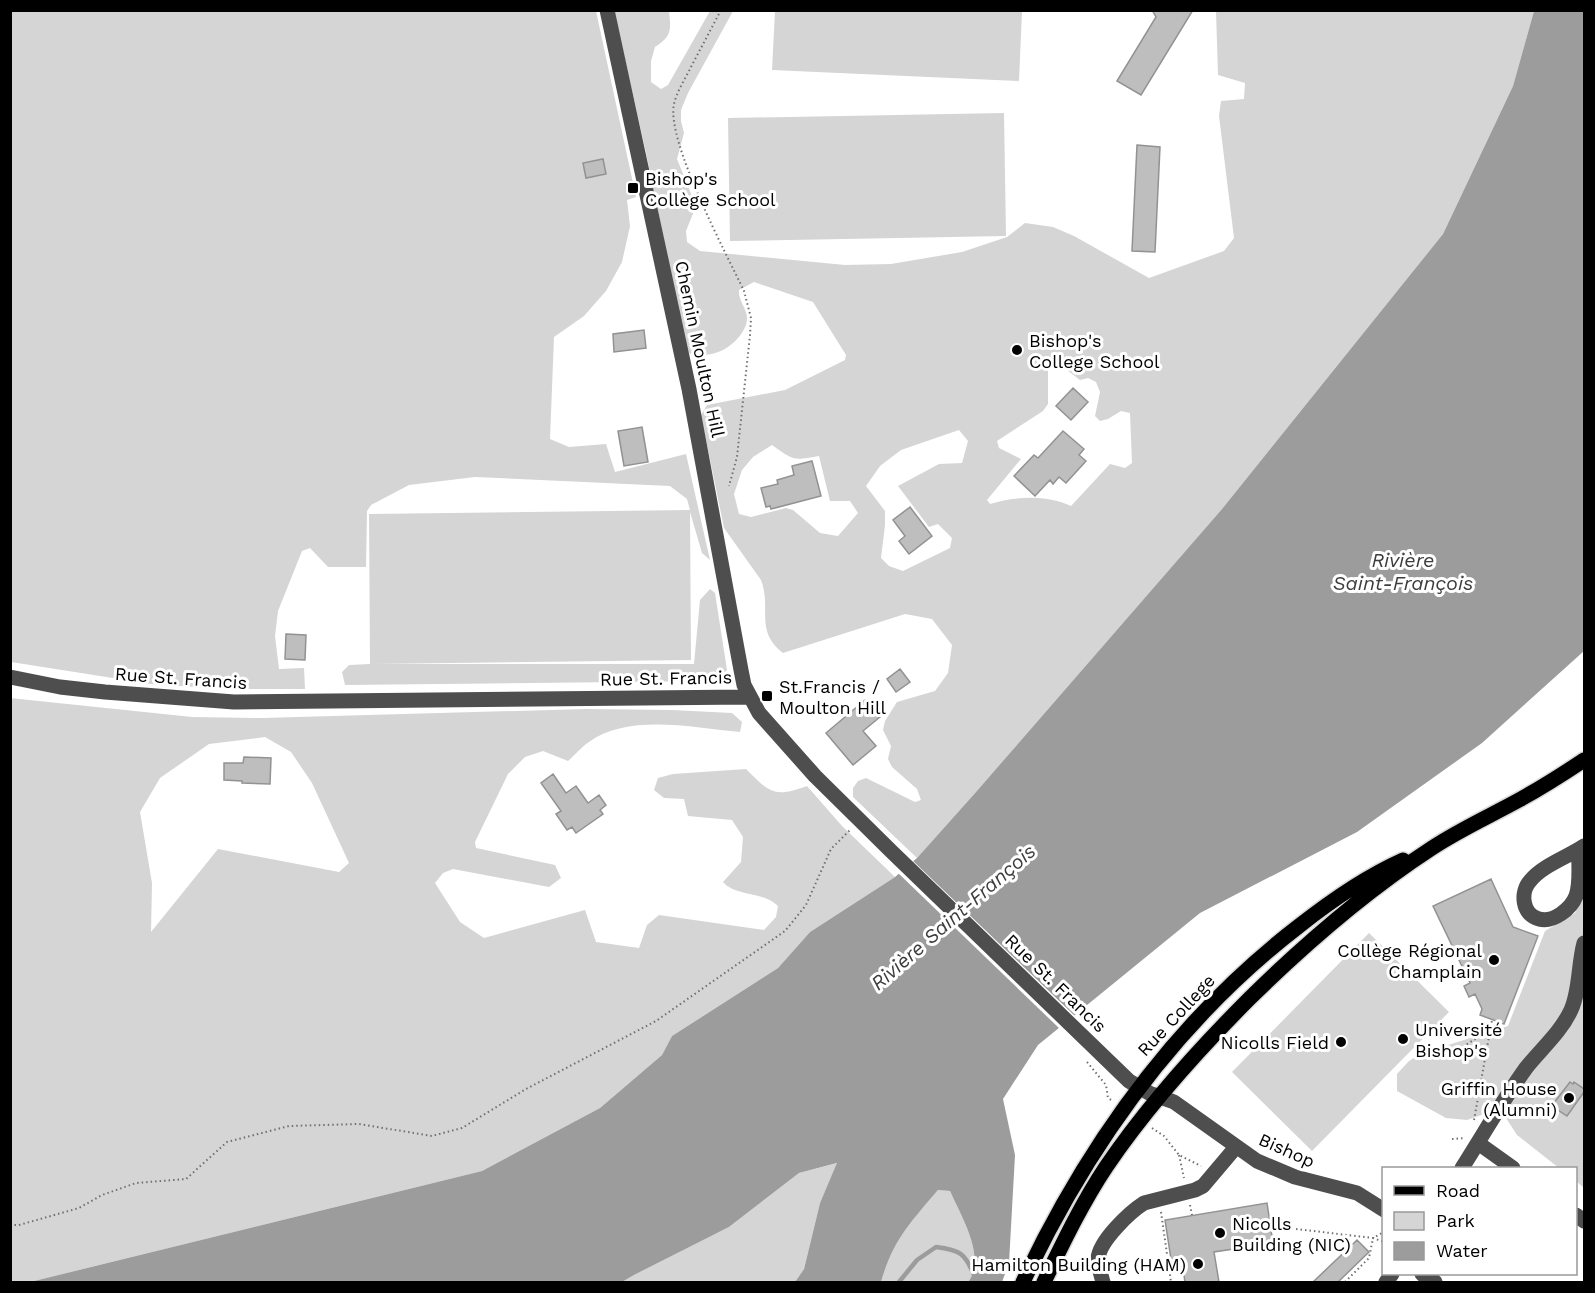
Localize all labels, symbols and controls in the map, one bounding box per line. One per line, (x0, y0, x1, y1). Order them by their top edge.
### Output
place label: Bishop's Collège School (645, 168, 776, 210)
marker: Bishop's Collège School (626, 181, 640, 195)
street label: Chemin Moulton Hill (671, 259, 729, 440)
place label: Bishop's College School (1029, 330, 1160, 372)
marker: Bishop's College School (1010, 343, 1024, 357)
water label: Rivière Saint-François (1333, 548, 1473, 595)
street label: Rue St. Francis (114, 663, 248, 693)
street label: Rue St. Francis (600, 666, 732, 690)
place label: St.Francis / Moulton Hill (779, 676, 886, 718)
marker: St.Francis / Moulton Hill (760, 689, 774, 703)
water label: Rivière Saint-François (866, 839, 1040, 995)
street label: Rue St. Francis (1001, 929, 1111, 1037)
place label: Collège Régional Champlain (1337, 940, 1482, 982)
marker: Collège Régional Champlain (1487, 953, 1501, 967)
street label: Rue College (1133, 970, 1219, 1060)
place label: Université Bishop's (1415, 1019, 1503, 1061)
place label: Nicolls Field (1221, 1032, 1329, 1053)
marker: Université Bishop's (1396, 1032, 1410, 1046)
marker: Nicolls Field (1334, 1035, 1348, 1049)
place label: Griffin House (Alumni) (1441, 1078, 1557, 1120)
marker: Griffin House (Alumni) (1562, 1091, 1576, 1105)
street label: Bishop (1256, 1128, 1318, 1172)
legend (1382, 1167, 1577, 1275)
text: Road (1436, 1180, 1480, 1201)
text: Park (1436, 1210, 1475, 1231)
place label: Nicolls Building (NIC) (1232, 1213, 1351, 1255)
marker: Nicolls Building (NIC) (1213, 1226, 1227, 1240)
text: Water (1436, 1240, 1488, 1261)
place label: Hamilton Building (HAM) (971, 1254, 1186, 1275)
marker: Hamilton Building (HAM) (1191, 1257, 1205, 1271)

